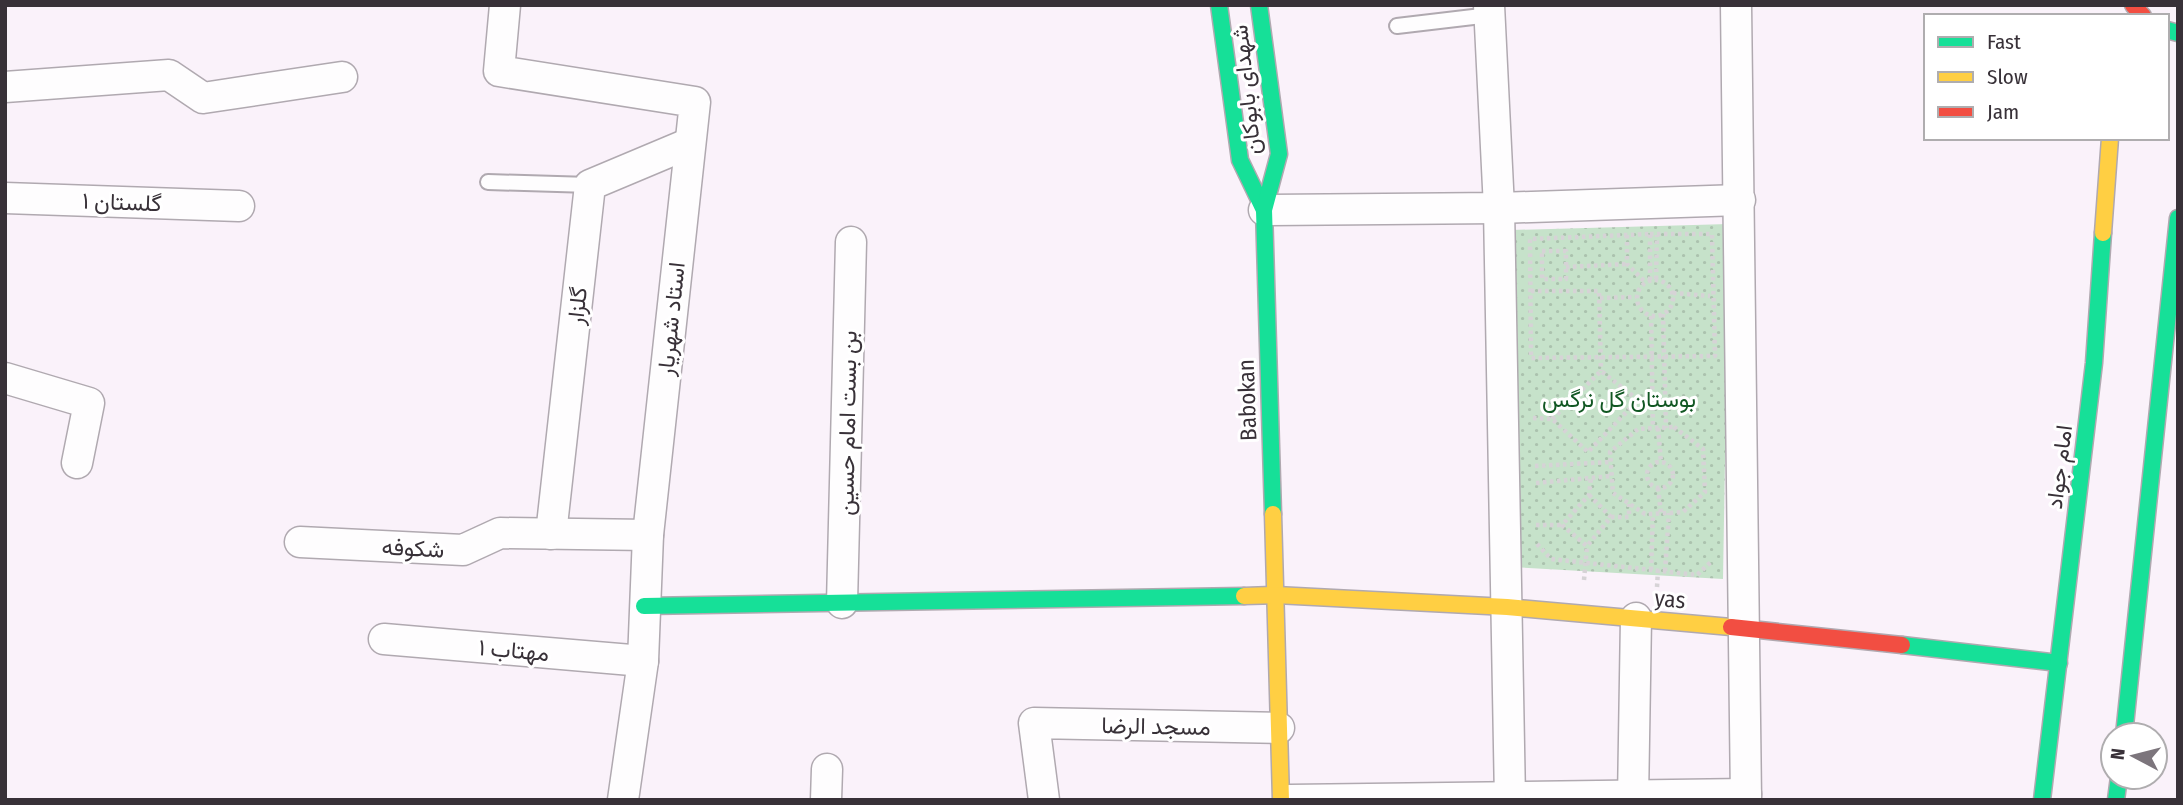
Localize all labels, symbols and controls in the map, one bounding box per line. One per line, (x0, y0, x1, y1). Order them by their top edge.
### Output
legend (1924, 14, 2169, 140)
street label: شهدای بابوکان (1225, 24, 1268, 156)
text: Fast (1987, 29, 2021, 55)
text: Slow (1987, 64, 2028, 90)
text: Jam (1987, 99, 2019, 125)
street label: گلستان ۱ (82, 187, 162, 217)
street label: استاد شهریار (651, 261, 692, 378)
street label: گلزار (561, 286, 594, 327)
street label: بن بست امام حسین (831, 330, 864, 516)
street label: Babokan (1232, 359, 1262, 441)
park label: بوستان گل نرگس (1542, 385, 1696, 414)
street label: امام جواد (2040, 423, 2079, 511)
street label: شکوفه (381, 532, 445, 565)
street label: yas (1653, 584, 1687, 614)
street label: مهتاب ۱ (477, 633, 550, 668)
street label: مسجد الرضا (1101, 711, 1211, 742)
north arrow (2099, 721, 2169, 791)
text: N (2106, 747, 2130, 761)

